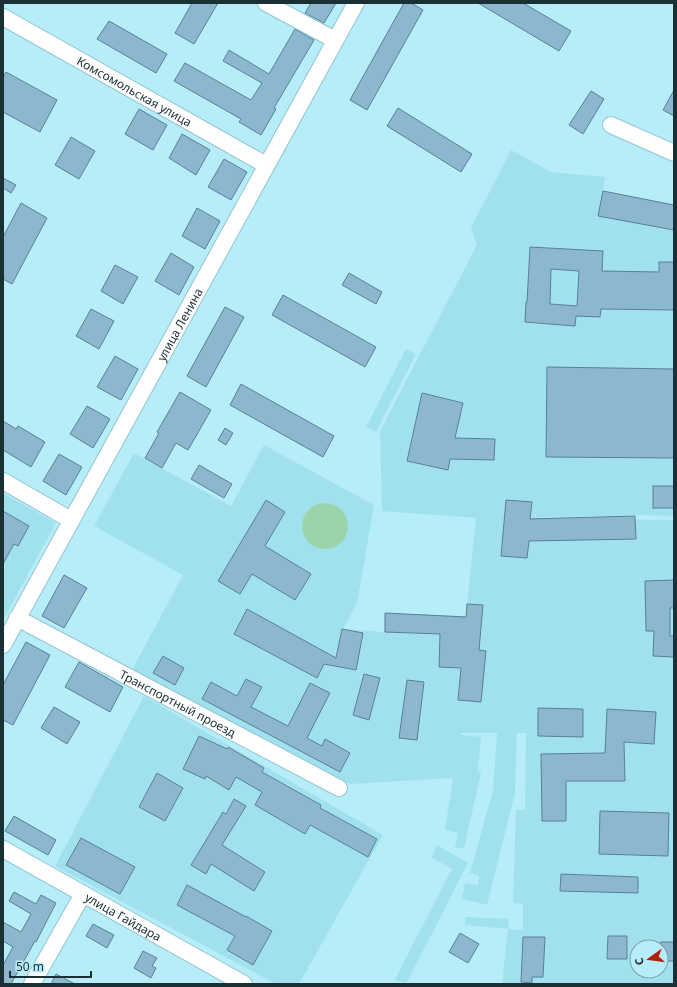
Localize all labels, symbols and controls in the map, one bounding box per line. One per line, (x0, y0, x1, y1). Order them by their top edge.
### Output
street label: Комсомольская улица (74, 52, 195, 130)
street label: улица Ленина (152, 285, 206, 364)
street label: Транспортный проезд (117, 665, 240, 741)
street label: улица Гайдара (82, 888, 165, 945)
north arrow (629, 939, 669, 979)
scale bar (10, 953, 91, 979)
text: С (631, 956, 647, 967)
text: 50 m (16, 958, 44, 975)

